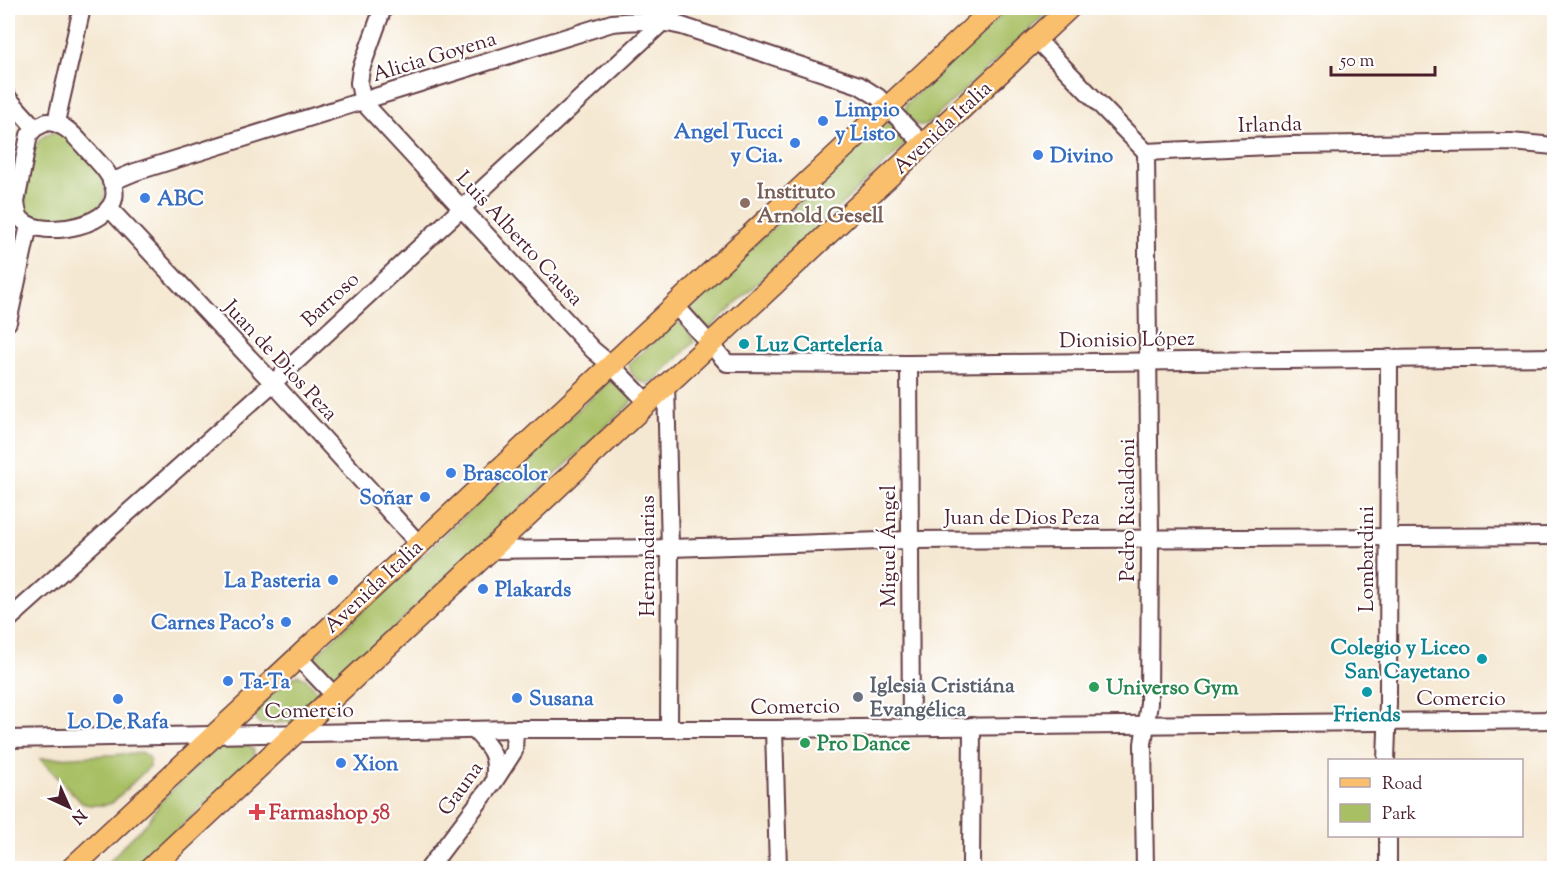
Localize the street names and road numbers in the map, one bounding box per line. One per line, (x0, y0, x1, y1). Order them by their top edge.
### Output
street label: Alicia Goyena (369, 25, 501, 91)
street label: Avenida Italia (887, 74, 1000, 182)
street label: Irlanda (1238, 110, 1303, 142)
street label: Luis Alberto Causa (448, 165, 589, 314)
street label: Barroso (296, 266, 367, 335)
street label: Juan de Dios Peza (215, 293, 344, 429)
street label: Dionisio López (1059, 325, 1195, 357)
street label: Pedro Ricaldoni (1114, 438, 1144, 582)
street label: Miguel Ángel (875, 485, 905, 607)
street label: Hernandarias (634, 495, 664, 617)
street label: Juan de Dios Peza (943, 504, 1100, 534)
street label: Lombardini (1353, 506, 1383, 612)
street label: Avenida Italia (318, 533, 431, 641)
street label: Comercio (1416, 685, 1506, 715)
street label: Comercio (750, 692, 840, 724)
street label: Comercio (264, 696, 354, 728)
street label: Gauna (432, 756, 492, 823)

